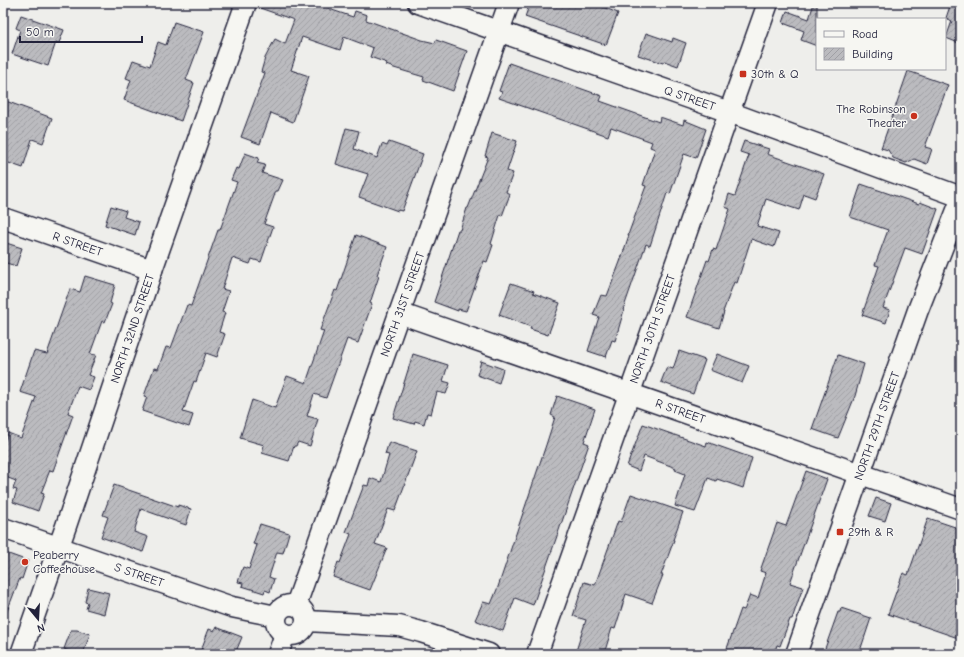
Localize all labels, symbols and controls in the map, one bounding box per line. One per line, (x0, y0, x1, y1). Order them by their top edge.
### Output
scale bar (20, 18, 142, 44)
legend (816, 18, 946, 70)
text: 50 m (26, 25, 54, 39)
text: Road (852, 27, 878, 41)
text: Building (852, 47, 893, 61)
place label: 30th & Q (751, 67, 798, 81)
marker: 30th & Q (738, 69, 748, 79)
street label: Q STREET (662, 83, 718, 114)
place label: The Robinson Theater (836, 102, 906, 130)
marker: The Robinson Theater (909, 111, 919, 121)
street label: R STREET (51, 229, 105, 259)
street label: NORTH 31ST STREET (377, 249, 428, 359)
street label: NORTH 32ND STREET (107, 271, 157, 385)
street label: NORTH 30TH STREET (627, 272, 678, 385)
street label: NORTH 29TH STREET (851, 369, 903, 482)
street label: R STREET (654, 396, 708, 427)
place label: 29th & R (848, 525, 893, 539)
marker: 29th & R (835, 527, 845, 537)
place label: Peaberry Coffeehouse (33, 548, 95, 576)
marker: Peaberry Coffeehouse (20, 557, 30, 567)
street label: S STREET (113, 560, 166, 590)
north arrow (18, 599, 58, 639)
text: N (36, 621, 46, 635)

